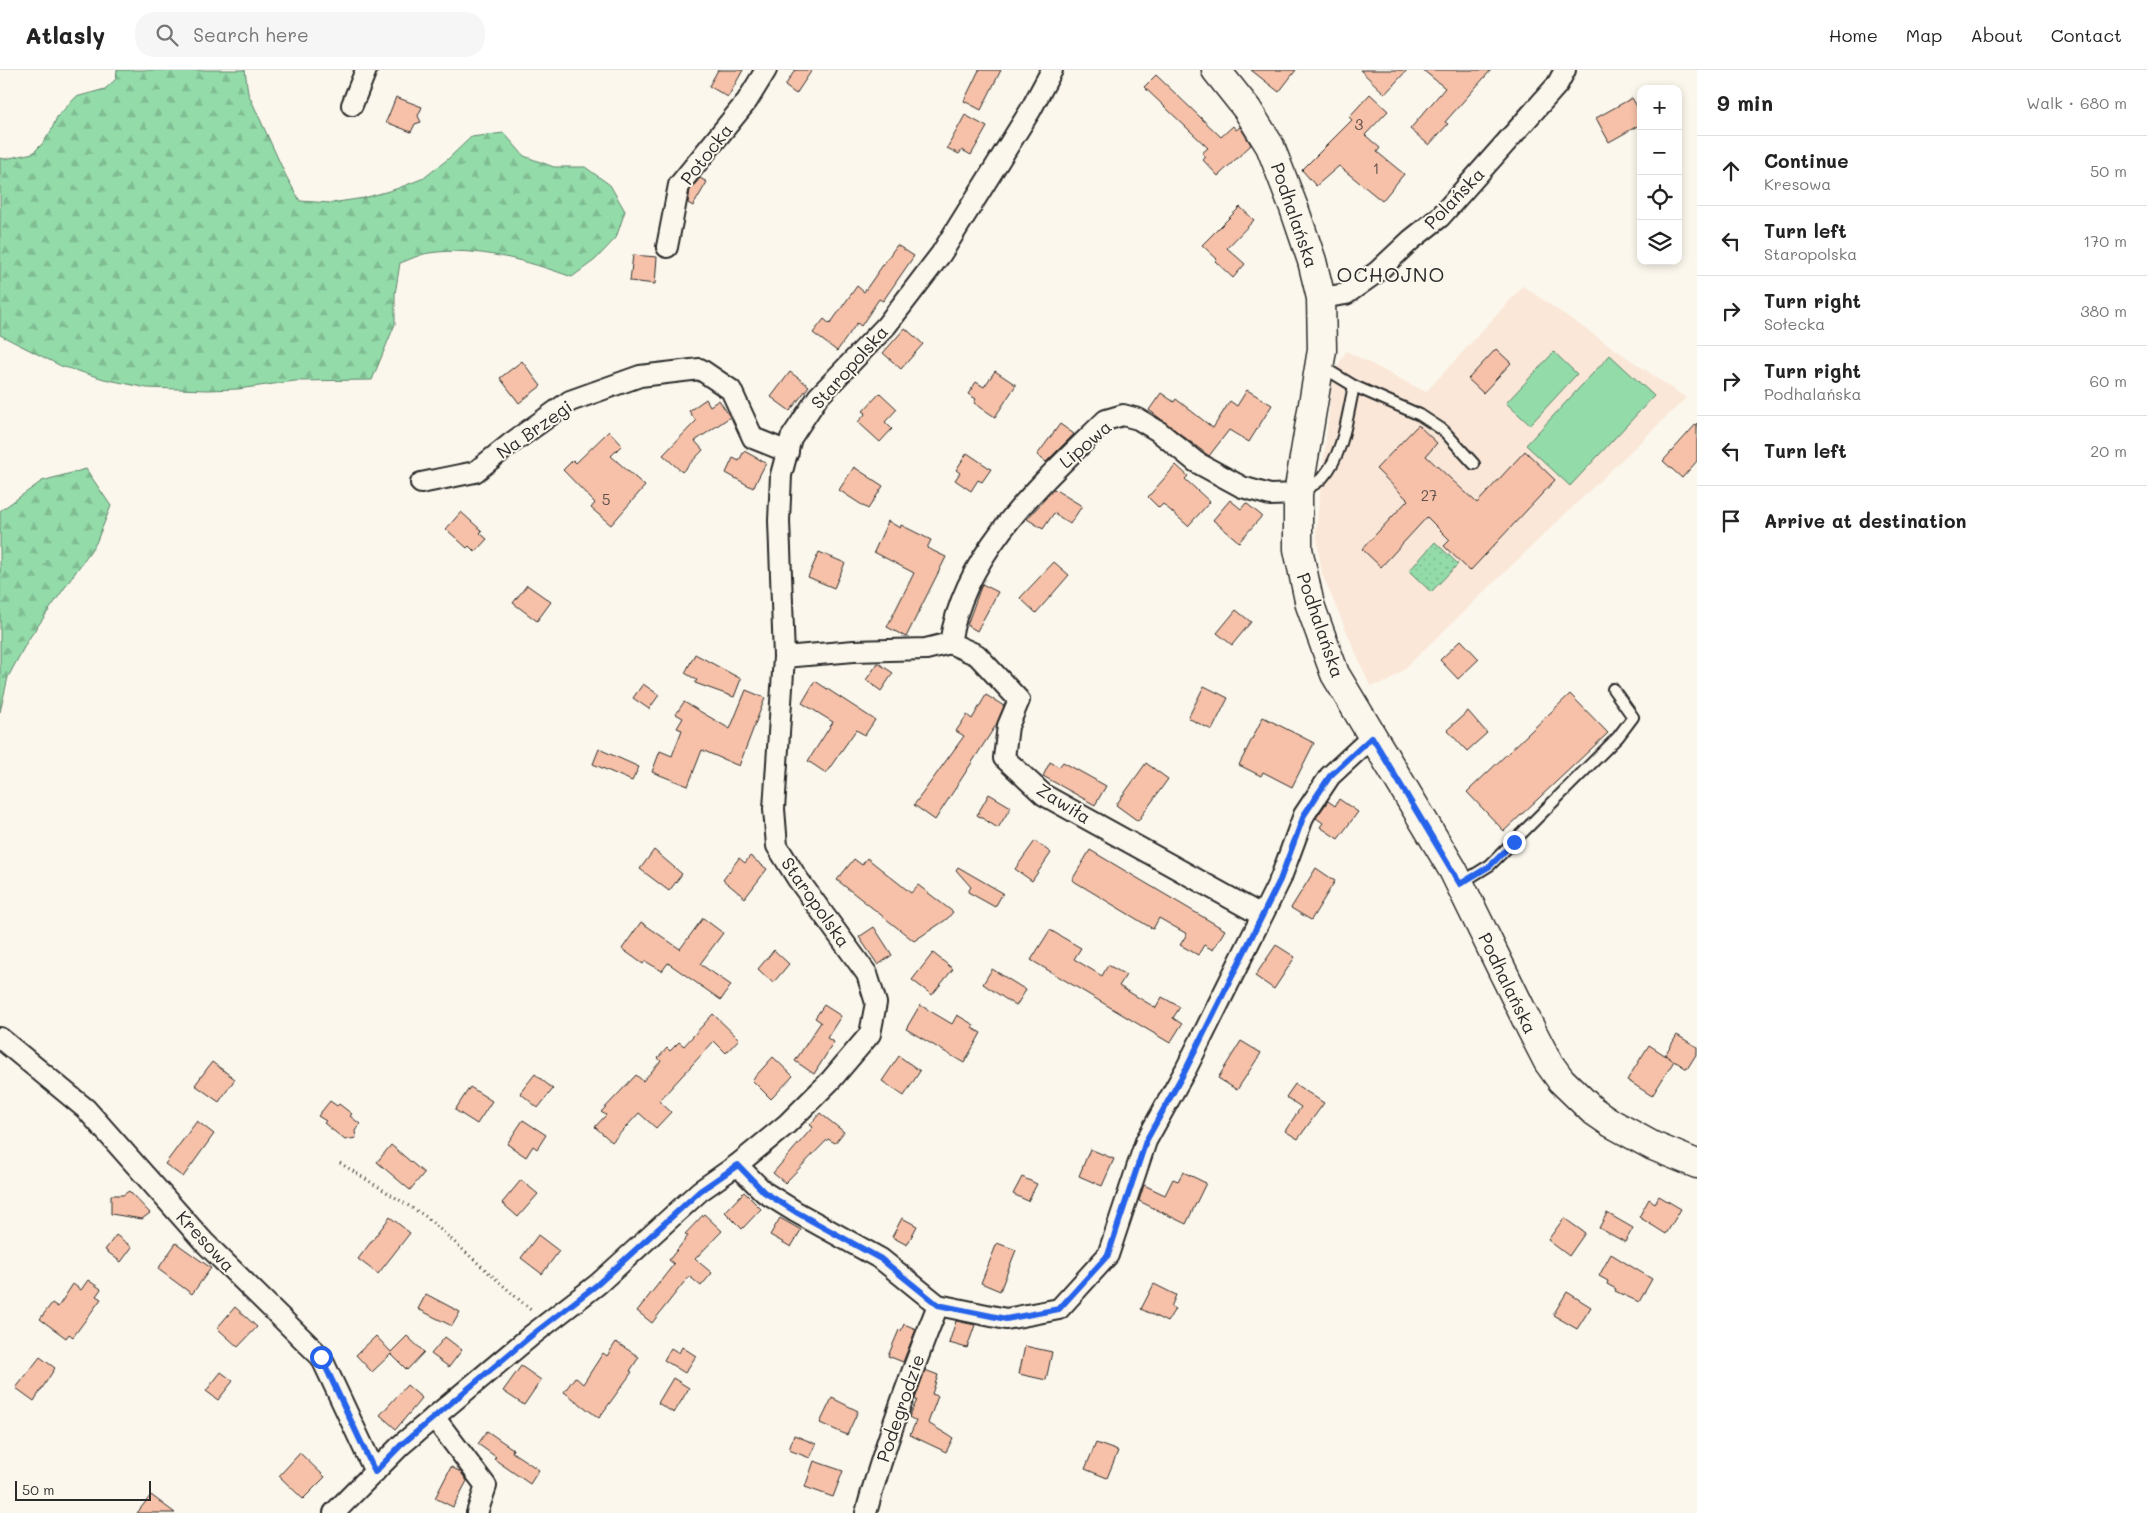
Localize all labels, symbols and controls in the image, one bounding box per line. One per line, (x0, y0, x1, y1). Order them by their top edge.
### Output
search box (135, 12, 485, 57)
text: Atlasly (25, 19, 105, 50)
icon: search (153, 21, 181, 49)
text: Search here (193, 22, 309, 47)
text: Home (1829, 23, 1878, 47)
text: Map (1906, 23, 1942, 47)
text: About (1970, 23, 2023, 47)
text: Contact (2051, 23, 2122, 47)
map controls (1637, 85, 1682, 265)
button: + (1637, 85, 1682, 130)
text: 9 min (1717, 89, 1773, 116)
text: Walk · 680 m (2026, 92, 2127, 113)
house number: 3 (1355, 114, 1364, 134)
street label: Potocka (674, 118, 738, 190)
button: − (1637, 130, 1682, 175)
text: Continue (1764, 148, 1849, 173)
icon: ahead (1717, 157, 1745, 185)
house number: 1 (1373, 158, 1379, 178)
street label: Podhalańska (1266, 159, 1324, 271)
text: 50 m (2090, 160, 2127, 181)
street label: Polańska (1419, 162, 1489, 234)
text: Kresowa (1764, 173, 1831, 194)
button: locate (1637, 175, 1682, 220)
text: Turn left (1764, 218, 1847, 243)
button: layers (1637, 220, 1682, 265)
icon: left (1717, 227, 1745, 255)
text: 170 m (2083, 230, 2127, 251)
text: Staropolska (1764, 243, 1857, 264)
district label: OCHOJNO (1337, 261, 1445, 287)
text: Turn right (1764, 288, 1861, 313)
icon: right (1717, 297, 1745, 325)
text: 380 m (2080, 300, 2127, 321)
text: Sołecka (1764, 313, 1825, 334)
street label: Staropolska (805, 320, 893, 414)
text: Turn right (1764, 358, 1861, 383)
icon: right (1717, 367, 1745, 395)
text: 60 m (2090, 370, 2127, 391)
text: Podhalańska (1764, 383, 1862, 404)
street label: Na Brzegi (491, 394, 577, 464)
street label: Lipowa (1054, 415, 1116, 473)
icon: left (1717, 437, 1745, 465)
text: Turn left (1764, 438, 1847, 463)
text: 20 m (2090, 440, 2127, 461)
house number: 27 (1421, 485, 1437, 505)
house number: 5 (602, 489, 610, 509)
icon: arrive (1717, 507, 1745, 535)
text: Arrive at destination (1764, 508, 1967, 533)
street label: Podhalańska (1292, 569, 1350, 681)
street label: Zawiła (1032, 777, 1096, 829)
route end (1503, 831, 1526, 854)
street label: Staropolska (776, 852, 856, 952)
street label: Podhalańska (1473, 928, 1543, 1038)
street label: Kresowa (171, 1205, 241, 1277)
route start (310, 1346, 333, 1369)
street label: Podegrodzie (870, 1351, 930, 1465)
scale bar (15, 1478, 151, 1501)
text: 50 m (22, 1480, 54, 1499)

